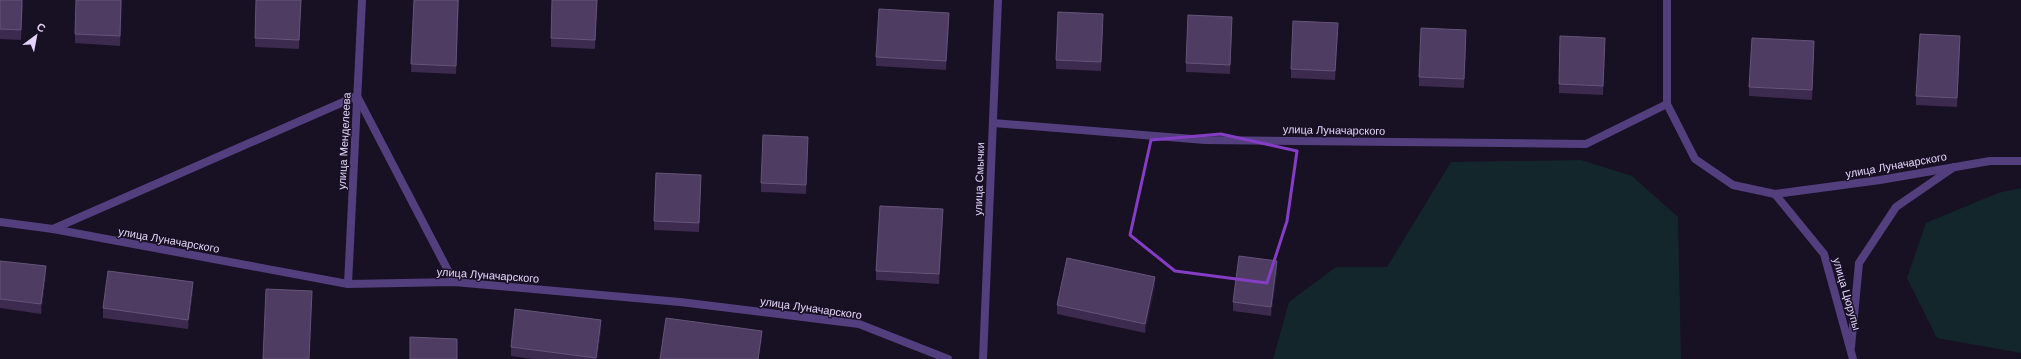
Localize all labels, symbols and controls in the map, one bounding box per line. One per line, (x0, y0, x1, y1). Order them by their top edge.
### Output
north arrow (16, 16, 56, 56)
text: С (35, 20, 48, 35)
street label: улица Менделеева (335, 91, 353, 190)
street label: улица Луначарского (1283, 123, 1385, 137)
street label: улица Смычки (972, 142, 986, 216)
street label: улица Луначарского (1844, 150, 1948, 180)
street label: улица Луначарского (117, 225, 221, 255)
street label: улица Цюрупы (1831, 256, 1863, 332)
street label: улица Луначарского (436, 265, 540, 285)
street label: улица Луначарского (759, 295, 863, 321)

